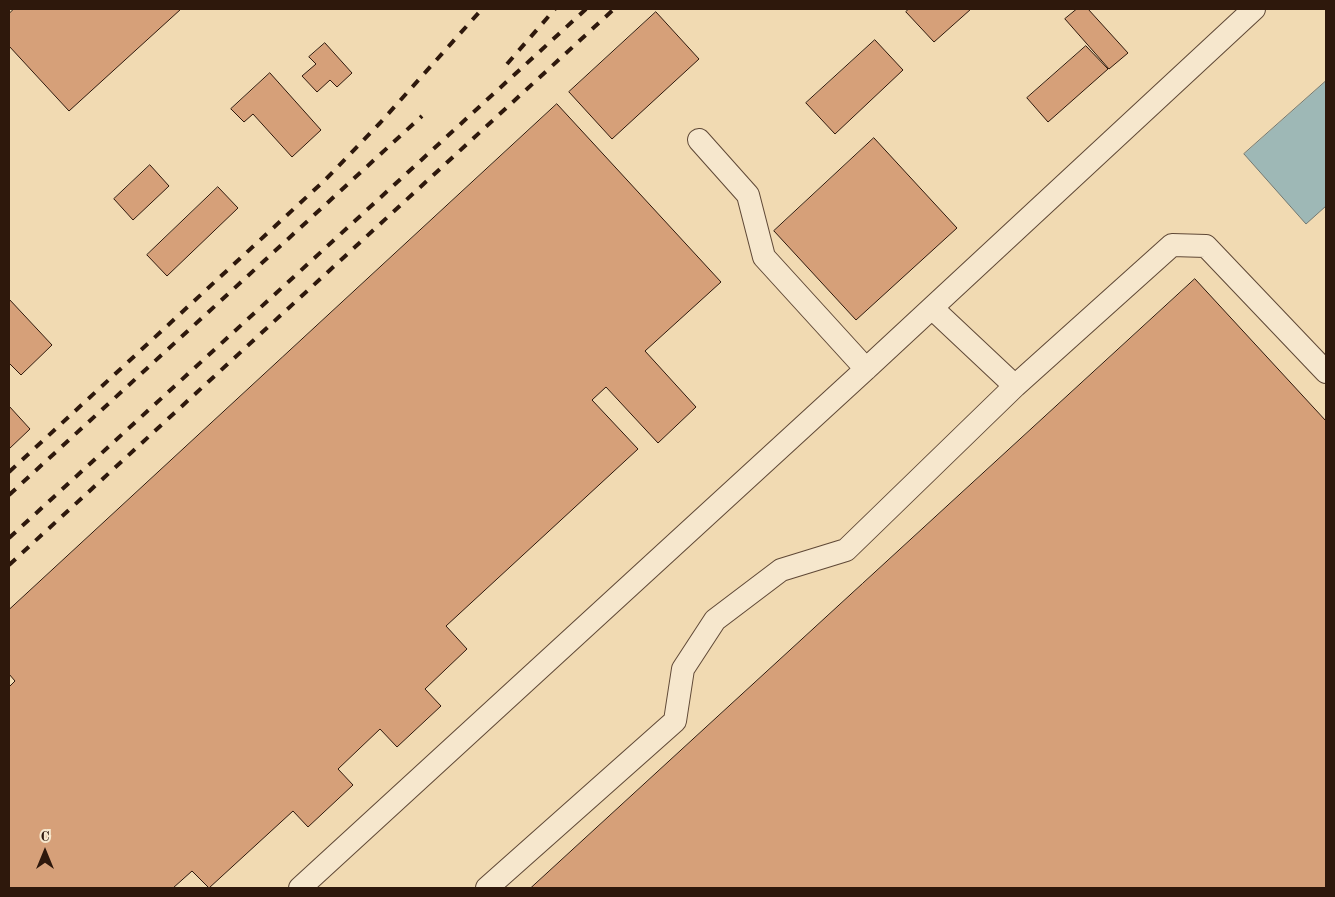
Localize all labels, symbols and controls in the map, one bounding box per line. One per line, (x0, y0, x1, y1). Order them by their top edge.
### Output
north arrow (20, 827, 70, 877)
text: С (40, 830, 50, 844)

